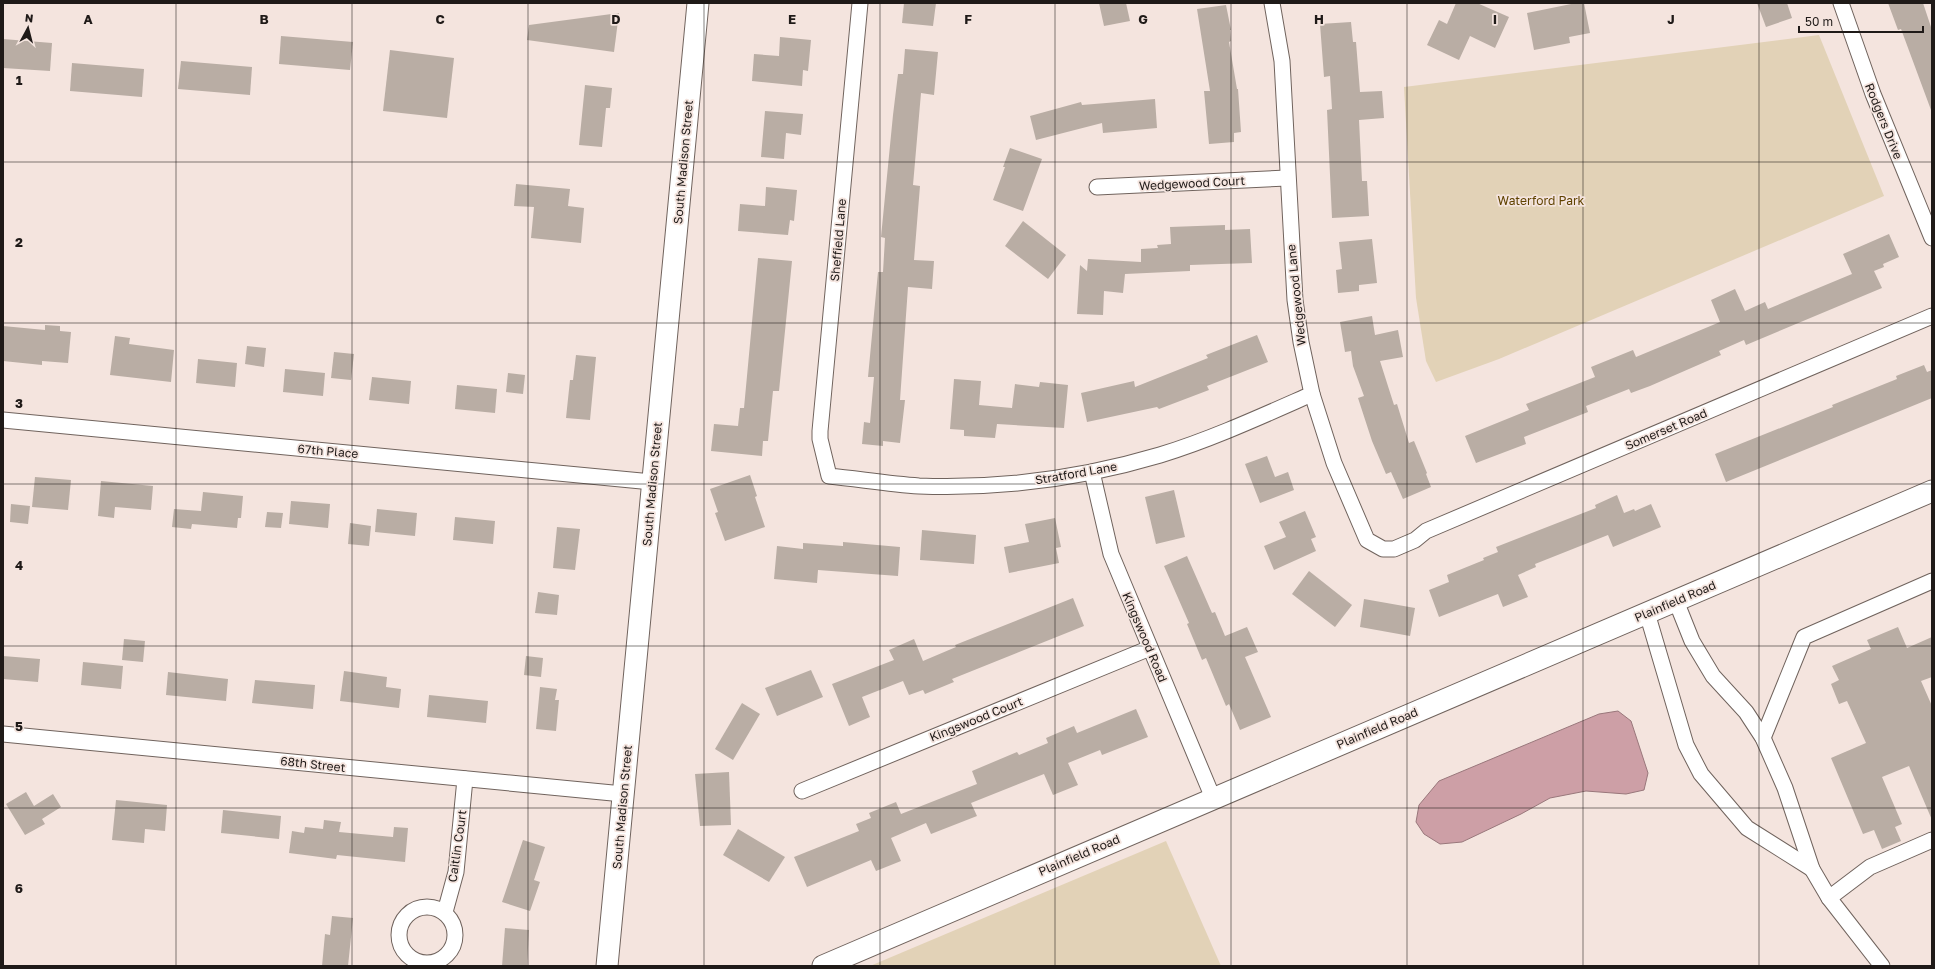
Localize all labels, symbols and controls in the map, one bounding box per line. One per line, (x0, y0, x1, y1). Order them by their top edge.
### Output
north arrow (8, 8, 48, 48)
scale bar (1799, 8, 1923, 34)
text: N (24, 11, 34, 25)
text: A (83, 11, 93, 27)
text: B (259, 11, 269, 27)
text: C (435, 11, 445, 27)
text: D (611, 11, 621, 27)
text: E (788, 11, 796, 27)
text: F (964, 11, 972, 27)
text: G (1138, 11, 1148, 27)
text: H (1314, 11, 1324, 27)
text: I (1493, 11, 1497, 27)
text: J (1667, 11, 1675, 27)
text: 50 m (1805, 14, 1833, 29)
text: 1 (16, 72, 23, 88)
street label: Rodgers Drive (1862, 81, 1906, 161)
street label: South Madison Street (670, 99, 696, 225)
street label: Wedgewood Court (1139, 173, 1246, 193)
park label: Waterford Park (1498, 193, 1585, 208)
street label: Sheffield Lane (827, 198, 849, 282)
text: 2 (15, 234, 23, 250)
street label: Wedgewood Lane (1283, 243, 1309, 347)
text: 3 (15, 395, 23, 411)
street label: Somerset Road (1623, 405, 1709, 453)
street label: South Madison Street (639, 421, 665, 547)
street label: 67th Place (297, 441, 359, 461)
street label: Stratford Lane (1034, 458, 1118, 488)
text: 4 (15, 557, 23, 573)
street label: Plainfield Road (1632, 577, 1718, 625)
street label: Kingswood Road (1119, 590, 1171, 684)
street label: Kingswood Court (927, 693, 1025, 745)
street label: Plainfield Road (1334, 704, 1420, 752)
text: 5 (15, 718, 23, 734)
street label: South Madison Street (609, 744, 635, 870)
street label: 68th Street (280, 753, 346, 775)
street label: Caitlin Court (445, 809, 470, 883)
street label: Plainfield Road (1036, 831, 1122, 879)
text: 6 (15, 880, 23, 896)

